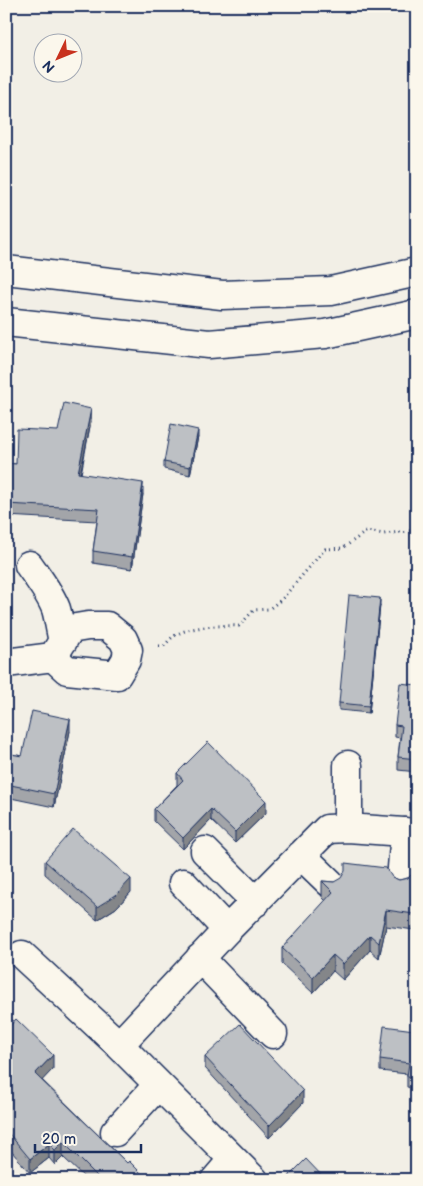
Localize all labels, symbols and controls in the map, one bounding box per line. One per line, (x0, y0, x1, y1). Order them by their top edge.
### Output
north arrow (32, 32, 82, 82)
text: N (39, 57, 59, 76)
scale bar (35, 1121, 141, 1153)
text: 20 m (42, 1130, 76, 1149)

